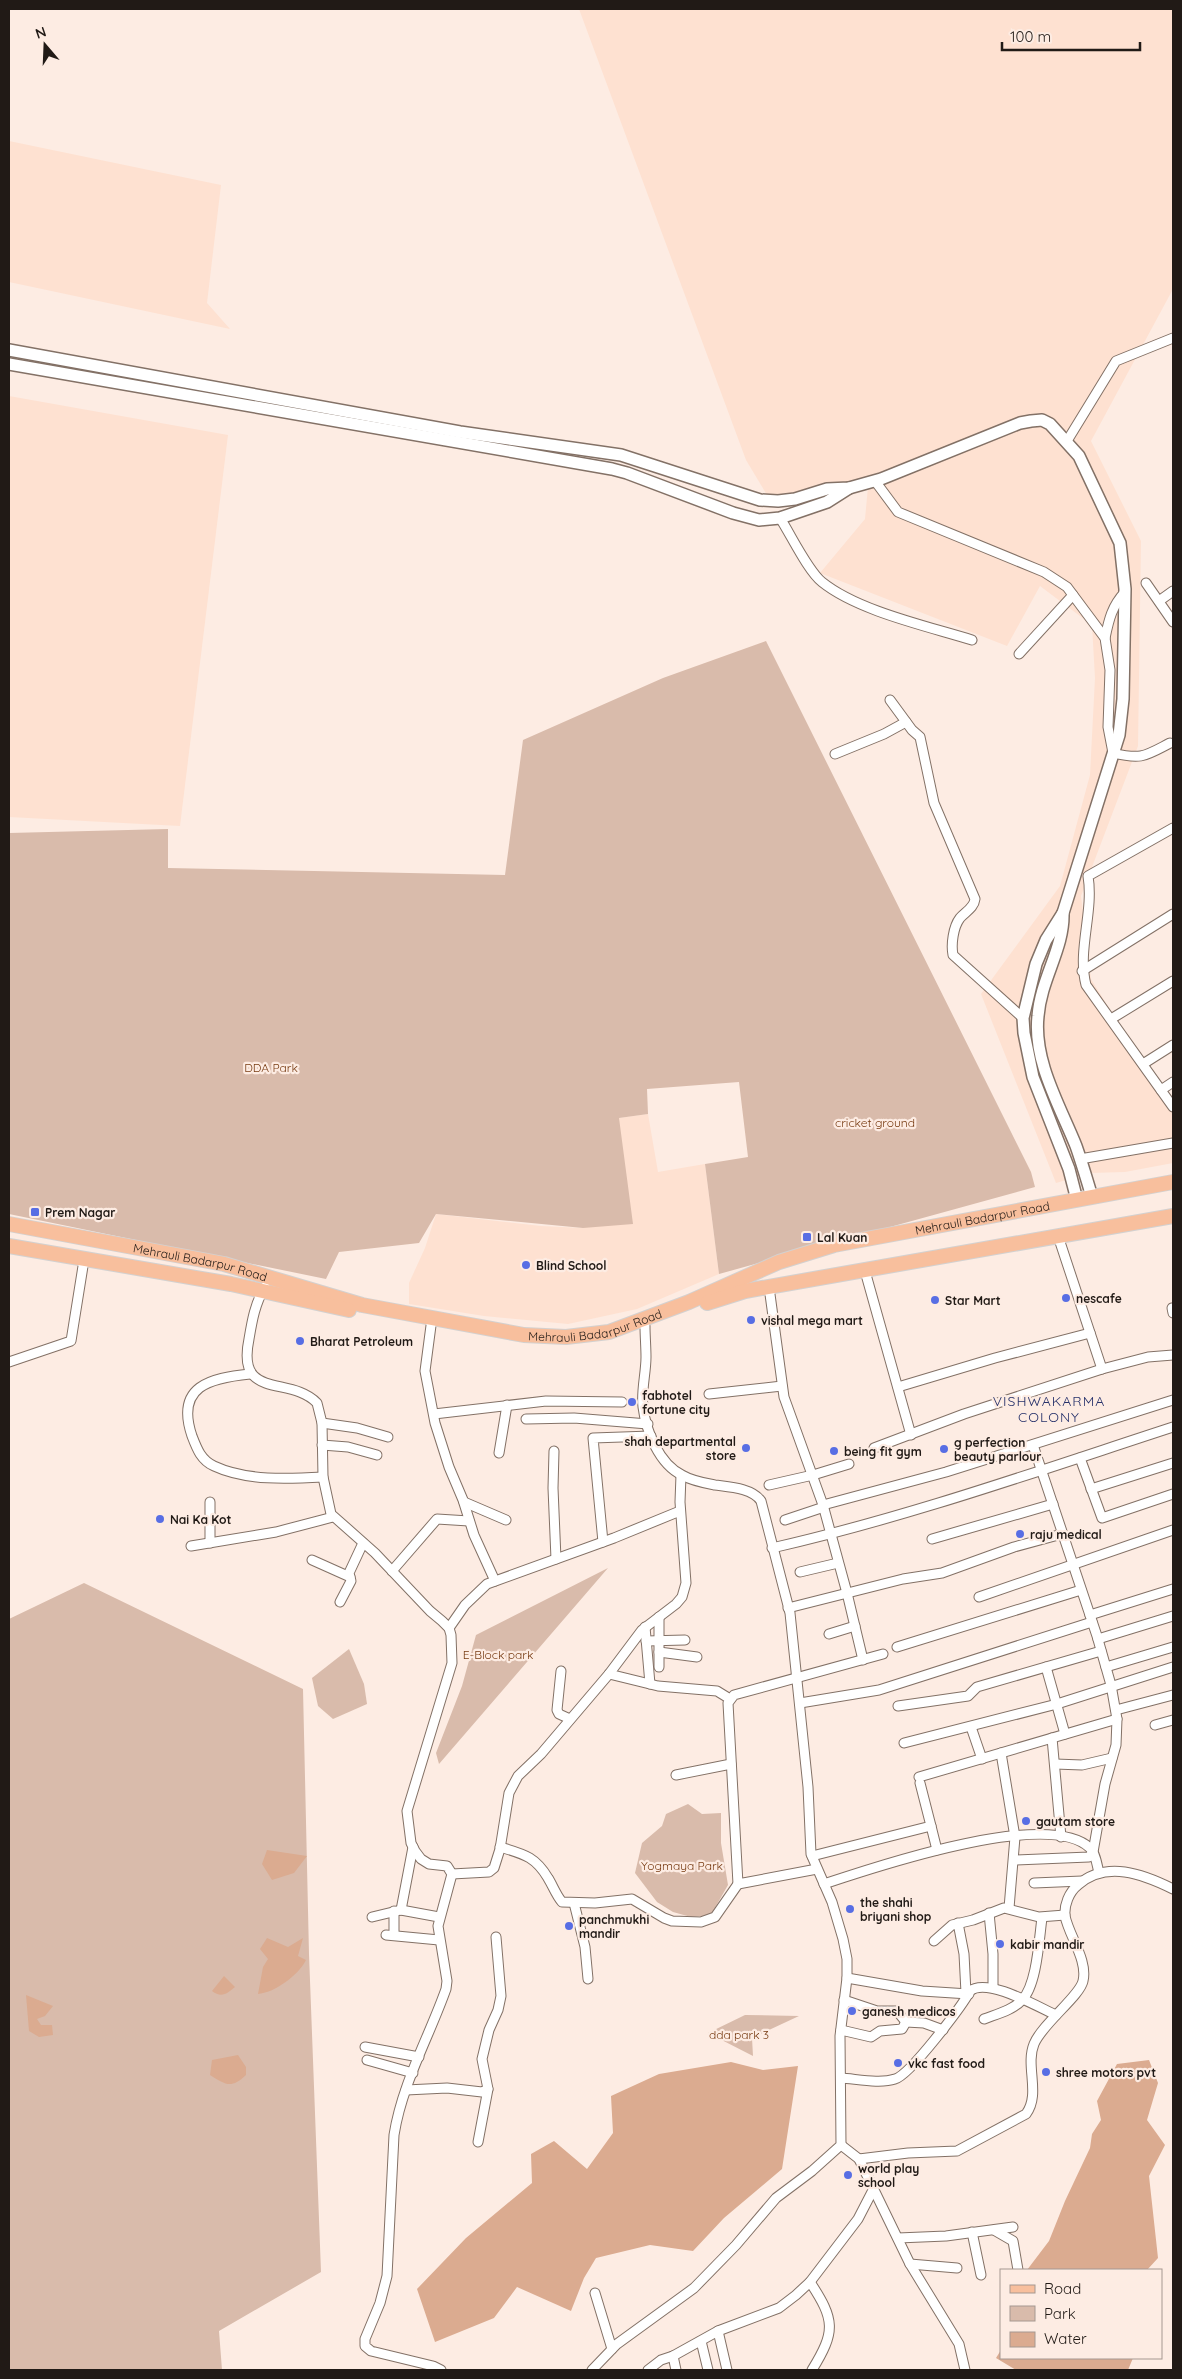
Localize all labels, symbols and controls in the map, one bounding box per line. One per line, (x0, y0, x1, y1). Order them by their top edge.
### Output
north arrow (20, 20, 70, 70)
scale bar (1002, 20, 1140, 52)
text: N (33, 23, 49, 43)
text: 100 m (1010, 27, 1051, 46)
park label: DDA Park (244, 1060, 298, 1075)
park label: cricket ground (835, 1115, 915, 1130)
street label: Mehrauli Badarpur Road (914, 1198, 1051, 1237)
place label: Prem Nagar (45, 1205, 115, 1220)
marker: Prem Nagar (29, 1206, 41, 1218)
place label: Lal Kuan (817, 1230, 867, 1245)
marker: Lal Kuan (801, 1231, 813, 1243)
street label: Mehrauli Badarpur Road (132, 1240, 269, 1284)
place label: Blind School (536, 1258, 607, 1273)
marker: Blind School (520, 1259, 532, 1271)
place label: nescafe (1076, 1291, 1122, 1306)
marker: nescafe (1060, 1292, 1072, 1304)
place label: Star Mart (945, 1293, 1001, 1308)
marker: Star Mart (929, 1294, 941, 1306)
street label: Mehrauli Badarpur Road (528, 1305, 664, 1345)
place label: vishal mega mart (761, 1313, 863, 1328)
marker: vishal mega mart (745, 1314, 757, 1326)
place label: Bharat Petroleum (310, 1334, 413, 1349)
marker: Bharat Petroleum (294, 1335, 306, 1347)
place label: fabhotel fortune city (642, 1388, 710, 1417)
district label: VISHWAKARMA COLONY (993, 1392, 1105, 1426)
marker: fabhotel fortune city (626, 1396, 638, 1408)
place label: shah departmental store (624, 1434, 736, 1463)
place label: g perfection beauty parlour (954, 1435, 1042, 1464)
marker: shah departmental store (740, 1442, 752, 1454)
marker: g perfection beauty parlour (938, 1443, 950, 1455)
place label: being fit gym (844, 1444, 922, 1459)
marker: being fit gym (828, 1445, 840, 1457)
place label: Nai Ka Kot (170, 1512, 231, 1527)
marker: Nai Ka Kot (154, 1513, 166, 1525)
place label: raju medical (1030, 1527, 1102, 1542)
marker: raju medical (1014, 1528, 1026, 1540)
park label: E-Block park (463, 1647, 533, 1662)
place label: gautam store (1036, 1814, 1115, 1829)
marker: gautam store (1020, 1815, 1032, 1827)
park label: Yogmaya Park (641, 1858, 723, 1873)
place label: the shahi briyani shop (860, 1895, 932, 1924)
marker: the shahi briyani shop (844, 1903, 856, 1915)
place label: panchmukhi mandir (579, 1912, 649, 1941)
marker: panchmukhi mandir (563, 1920, 575, 1932)
place label: kabir mandir (1010, 1937, 1085, 1952)
marker: kabir mandir (994, 1938, 1006, 1950)
place label: ganesh medicos (862, 2004, 956, 2019)
marker: ganesh medicos (846, 2005, 858, 2017)
park label: dda park 3 (709, 2027, 769, 2042)
place label: vkc fast food (908, 2056, 985, 2071)
marker: vkc fast food (892, 2057, 904, 2069)
place label: shree motors pvt (1056, 2065, 1156, 2080)
marker: shree motors pvt (1040, 2066, 1052, 2078)
place label: world play school (858, 2161, 919, 2190)
marker: world play school (842, 2169, 854, 2181)
legend (1000, 2269, 1162, 2359)
text: Road (1044, 2279, 1081, 2298)
text: Park (1044, 2304, 1076, 2323)
text: Water (1044, 2329, 1087, 2348)

